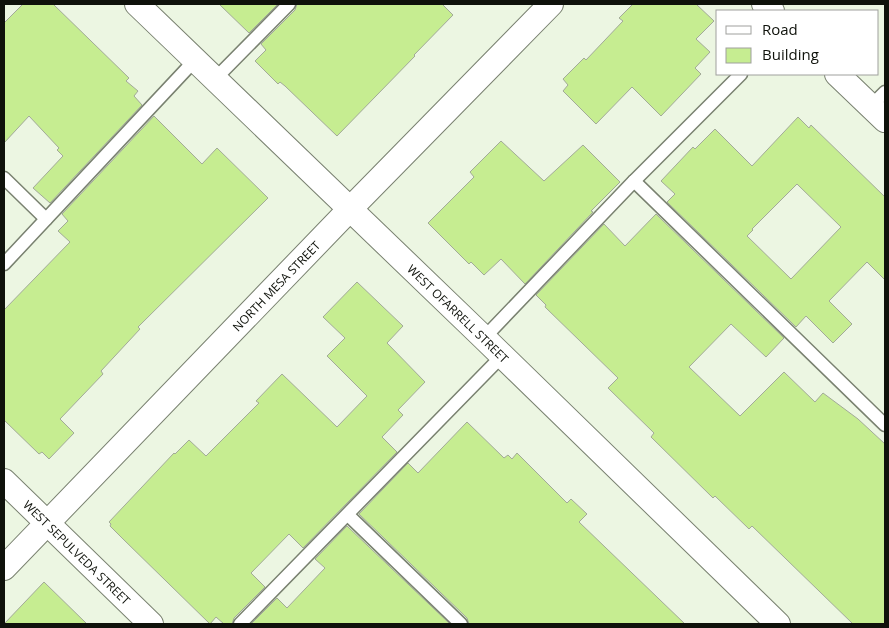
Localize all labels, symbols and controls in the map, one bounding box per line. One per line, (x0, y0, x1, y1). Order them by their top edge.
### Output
legend (716, 10, 879, 75)
text: Road (762, 19, 798, 39)
text: Building (762, 44, 819, 64)
street label: NORTH MESA STREET (228, 236, 324, 335)
street label: WEST OFARRELL STREET (404, 260, 513, 367)
street label: WEST SEPULVEDA STREET (20, 496, 135, 608)

